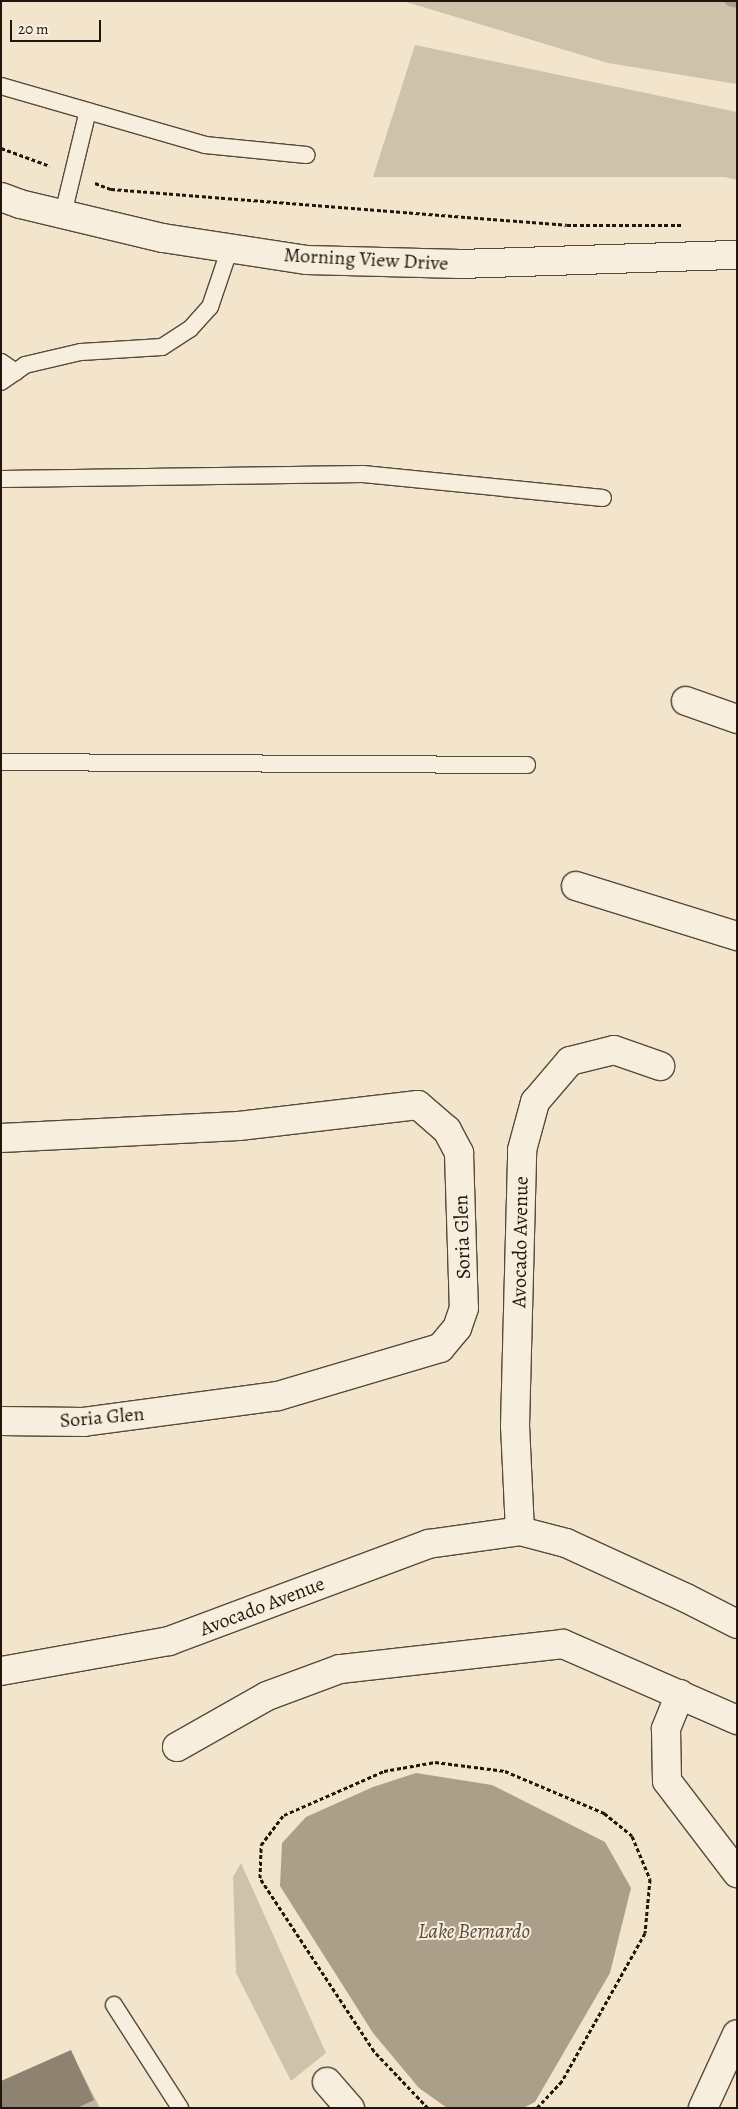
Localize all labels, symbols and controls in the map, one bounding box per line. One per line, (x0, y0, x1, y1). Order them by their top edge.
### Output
scale bar (12, 10, 104, 42)
text: 20 m (18, 19, 49, 39)
street label: Morning View Drive (283, 243, 449, 275)
street label: Avocado Avenue (507, 1176, 533, 1308)
street label: Soria Glen (449, 1194, 475, 1280)
street label: Soria Glen (59, 1401, 145, 1433)
street label: Avocado Avenue (196, 1571, 328, 1641)
water label: Lake Bernardo (418, 1918, 530, 1944)

